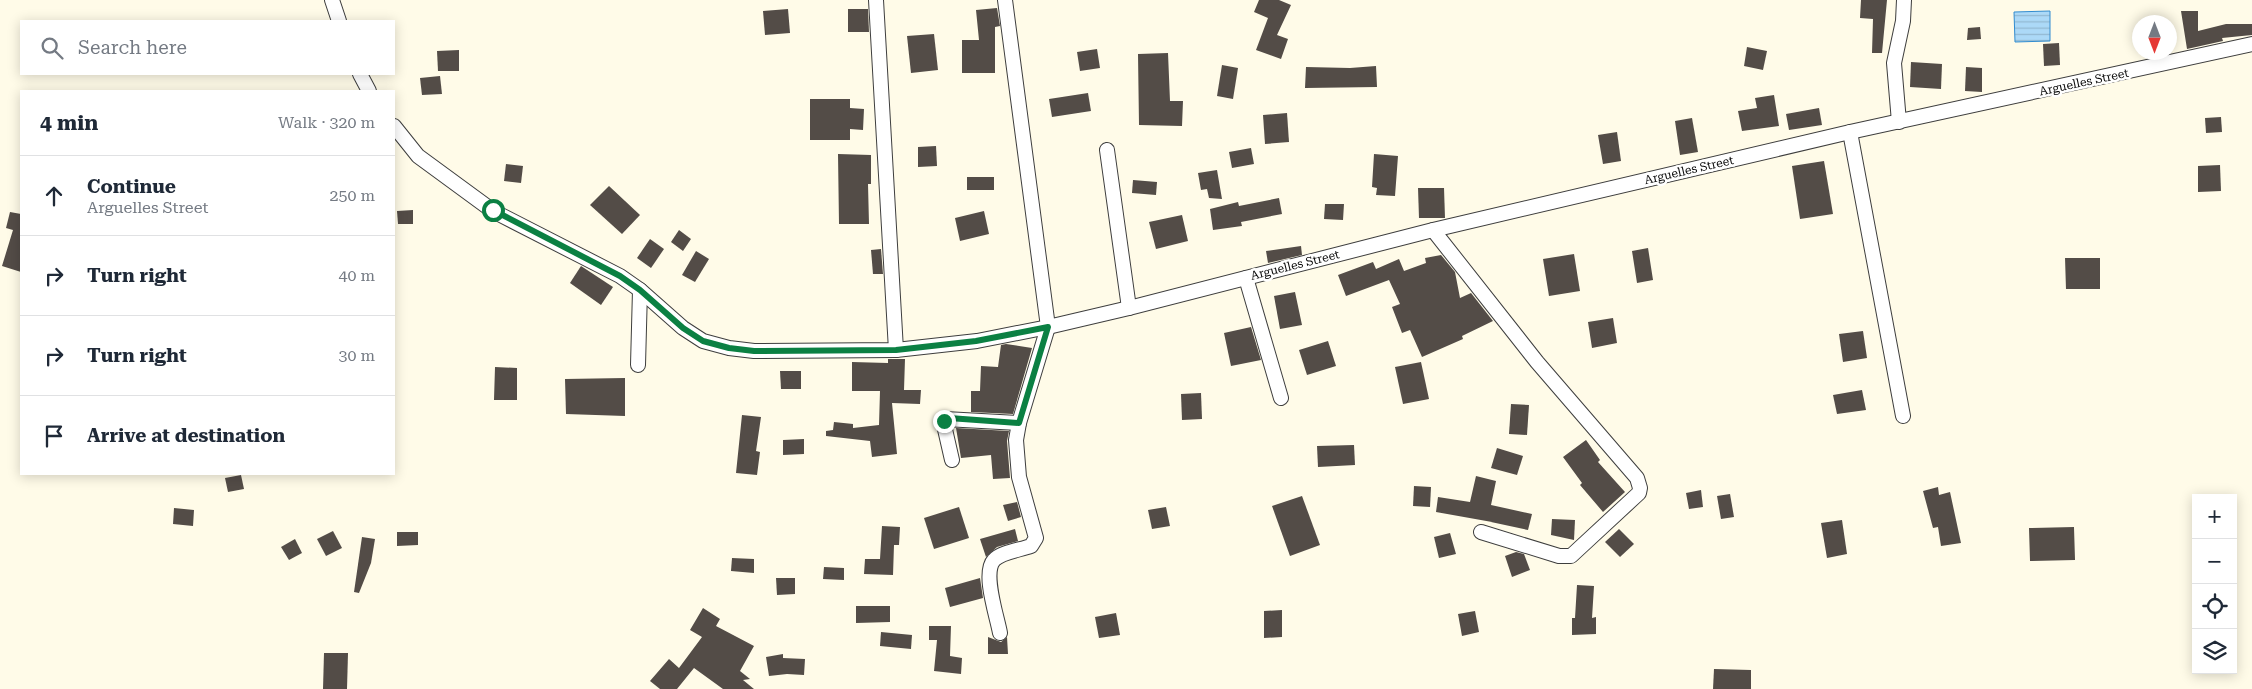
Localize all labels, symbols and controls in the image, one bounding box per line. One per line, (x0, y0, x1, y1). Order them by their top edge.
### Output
north arrow (2132, 15, 2177, 60)
search box (20, 20, 395, 75)
icon: search (38, 34, 66, 62)
text: Search here (78, 36, 187, 59)
street label: Arguelles Street (2038, 66, 2131, 98)
text: 4 min (40, 111, 98, 135)
text: Walk · 320 m (278, 113, 375, 132)
street label: Arguelles Street (1643, 153, 1735, 187)
text: Continue (87, 175, 176, 198)
icon: ahead (40, 182, 68, 210)
text: 250 m (329, 186, 375, 205)
text: Arguelles Street (87, 198, 208, 217)
route start (482, 199, 505, 222)
street label: Arguelles Street (1249, 247, 1341, 283)
icon: right (40, 262, 68, 290)
text: Turn right (87, 264, 187, 287)
text: 40 m (338, 266, 375, 285)
icon: right (40, 342, 68, 370)
text: Turn right (87, 344, 187, 367)
text: 30 m (338, 346, 375, 365)
route end (933, 410, 956, 433)
icon: arrive (40, 422, 68, 450)
text: Arrive at destination (87, 424, 285, 447)
map controls (2192, 494, 2237, 674)
button: + (2192, 494, 2237, 539)
button: − (2192, 539, 2237, 584)
button: locate (2192, 584, 2237, 629)
button: layers (2192, 629, 2237, 674)

